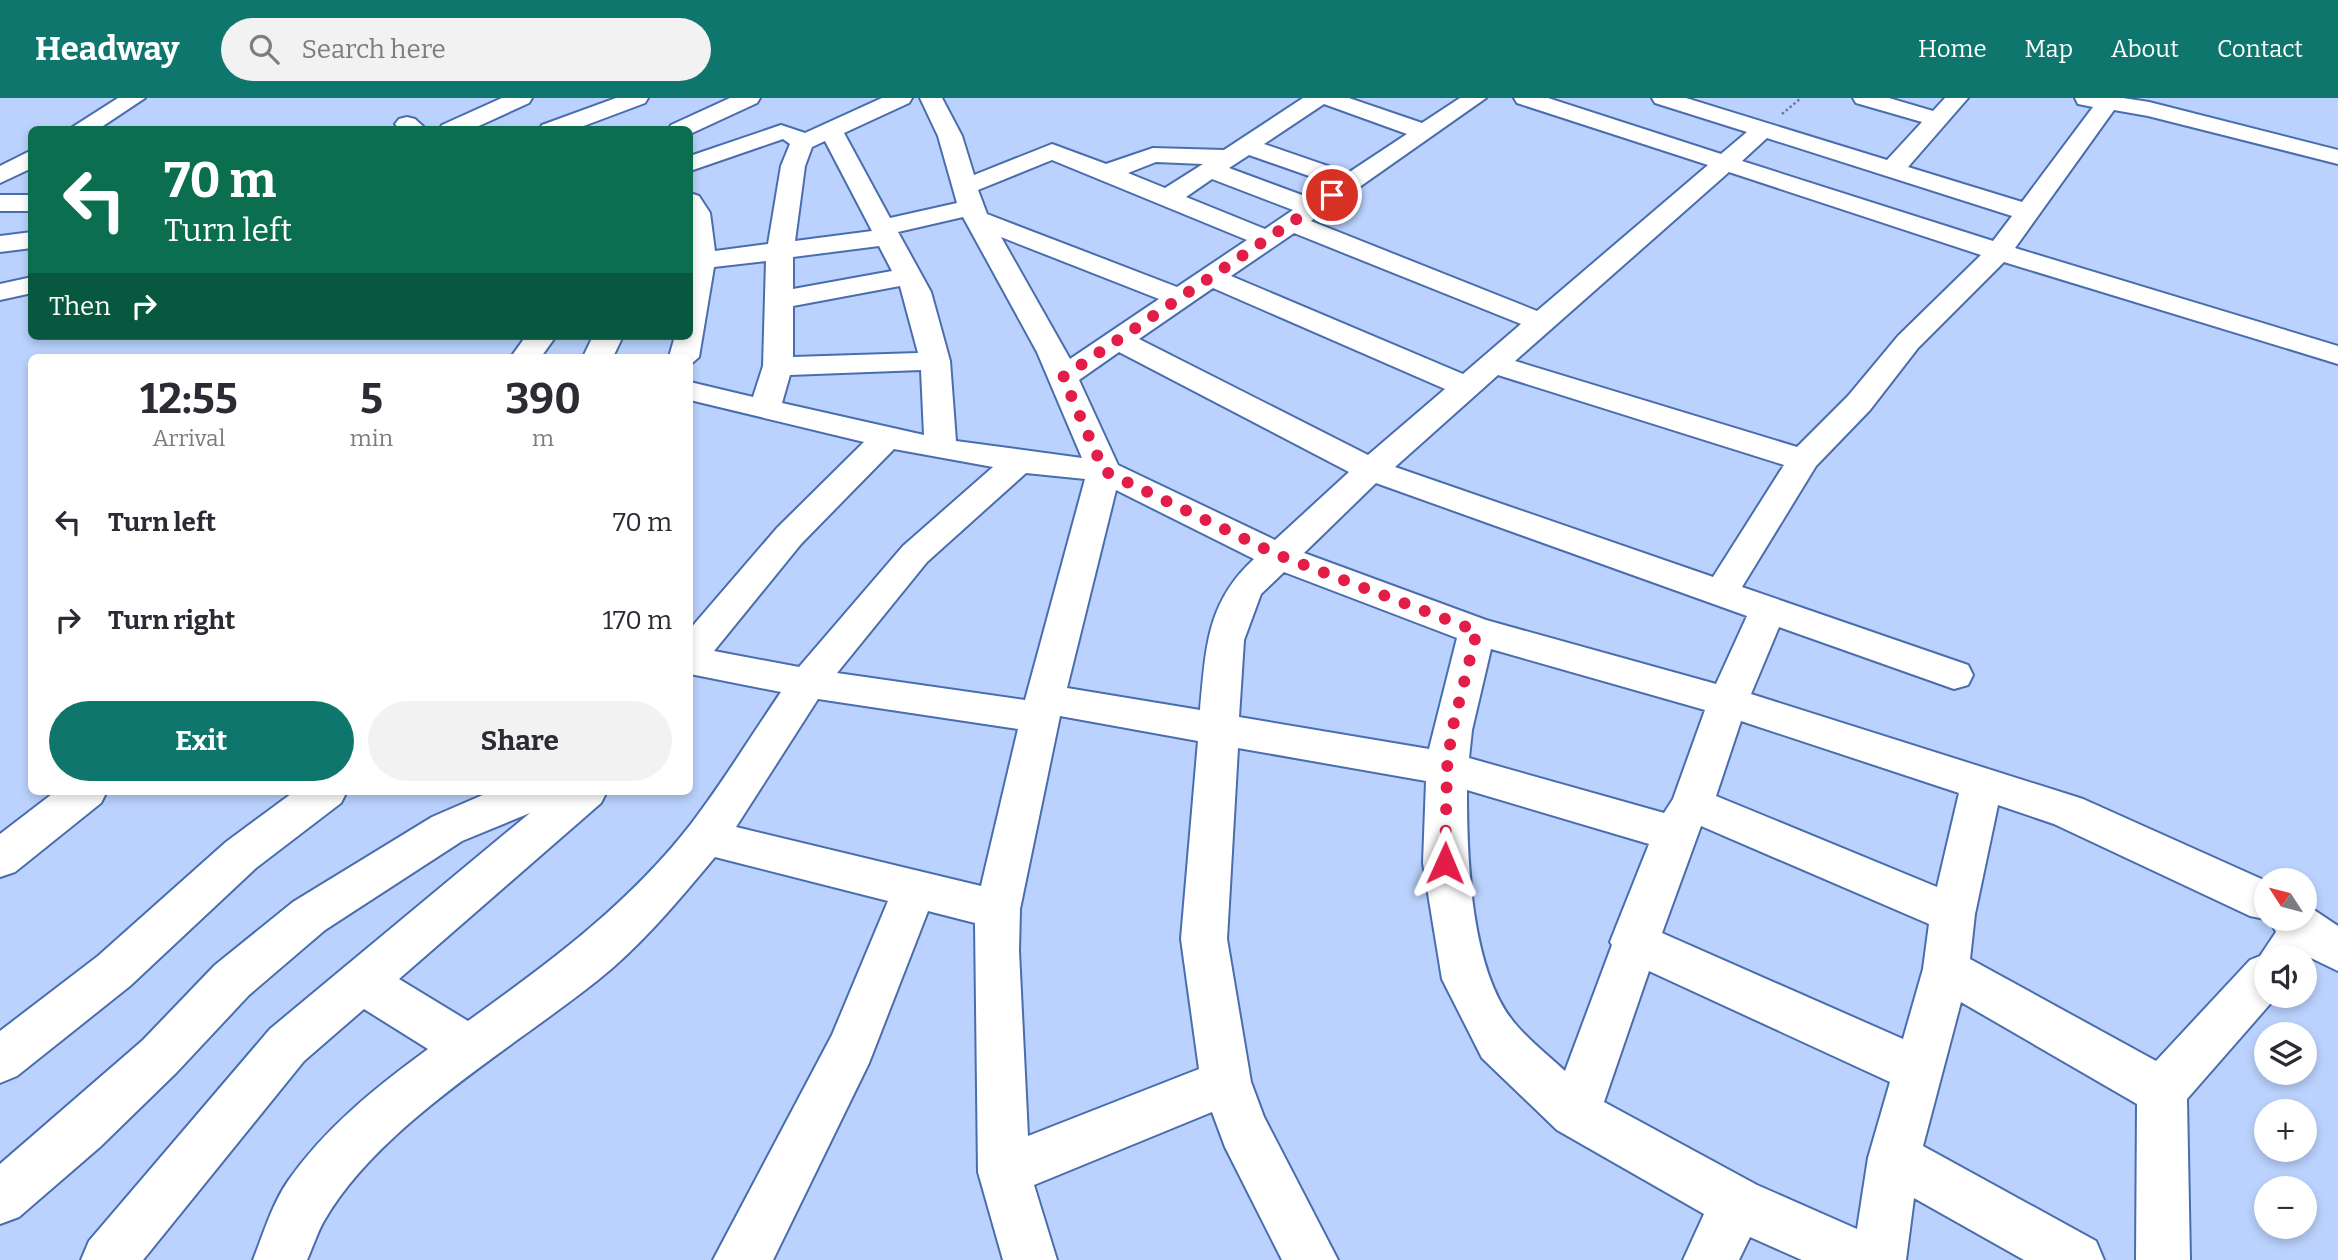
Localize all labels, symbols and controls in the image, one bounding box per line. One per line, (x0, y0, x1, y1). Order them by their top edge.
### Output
search box (221, 18, 711, 81)
text: Headway (35, 29, 179, 69)
icon: search (245, 30, 283, 68)
text: Search here (301, 34, 446, 65)
text: Home (1918, 35, 1987, 63)
text: Map (2025, 35, 2073, 63)
text: About (2111, 35, 2179, 63)
text: Contact (2217, 35, 2303, 63)
text: 70 m (164, 151, 276, 210)
icon: left (49, 154, 140, 245)
pin (1302, 165, 1362, 225)
icon: arrive (1313, 176, 1351, 214)
text: Turn left (164, 211, 292, 249)
icon: right (125, 287, 163, 325)
text: Then (49, 291, 111, 322)
text: 12:55 (140, 374, 238, 424)
text: 5 (360, 374, 383, 424)
text: 390 (505, 374, 581, 424)
text: Arrival (152, 424, 225, 452)
text: min (350, 424, 393, 452)
text: m (532, 424, 554, 452)
icon: left (49, 503, 87, 541)
text: Turn left (108, 507, 216, 538)
text: 70 m (613, 507, 672, 538)
icon: right (49, 601, 87, 639)
text: Turn right (108, 605, 235, 636)
text: 170 m (602, 605, 672, 636)
button: Exit (49, 701, 354, 781)
button: Share (368, 701, 672, 781)
position arrow (1408, 826, 1482, 900)
north arrow (2254, 868, 2317, 931)
map controls (2254, 868, 2317, 1239)
button: sound (2254, 945, 2317, 1008)
button: layers (2254, 1022, 2317, 1085)
button: + (2254, 1099, 2317, 1162)
button: − (2254, 1176, 2317, 1239)

